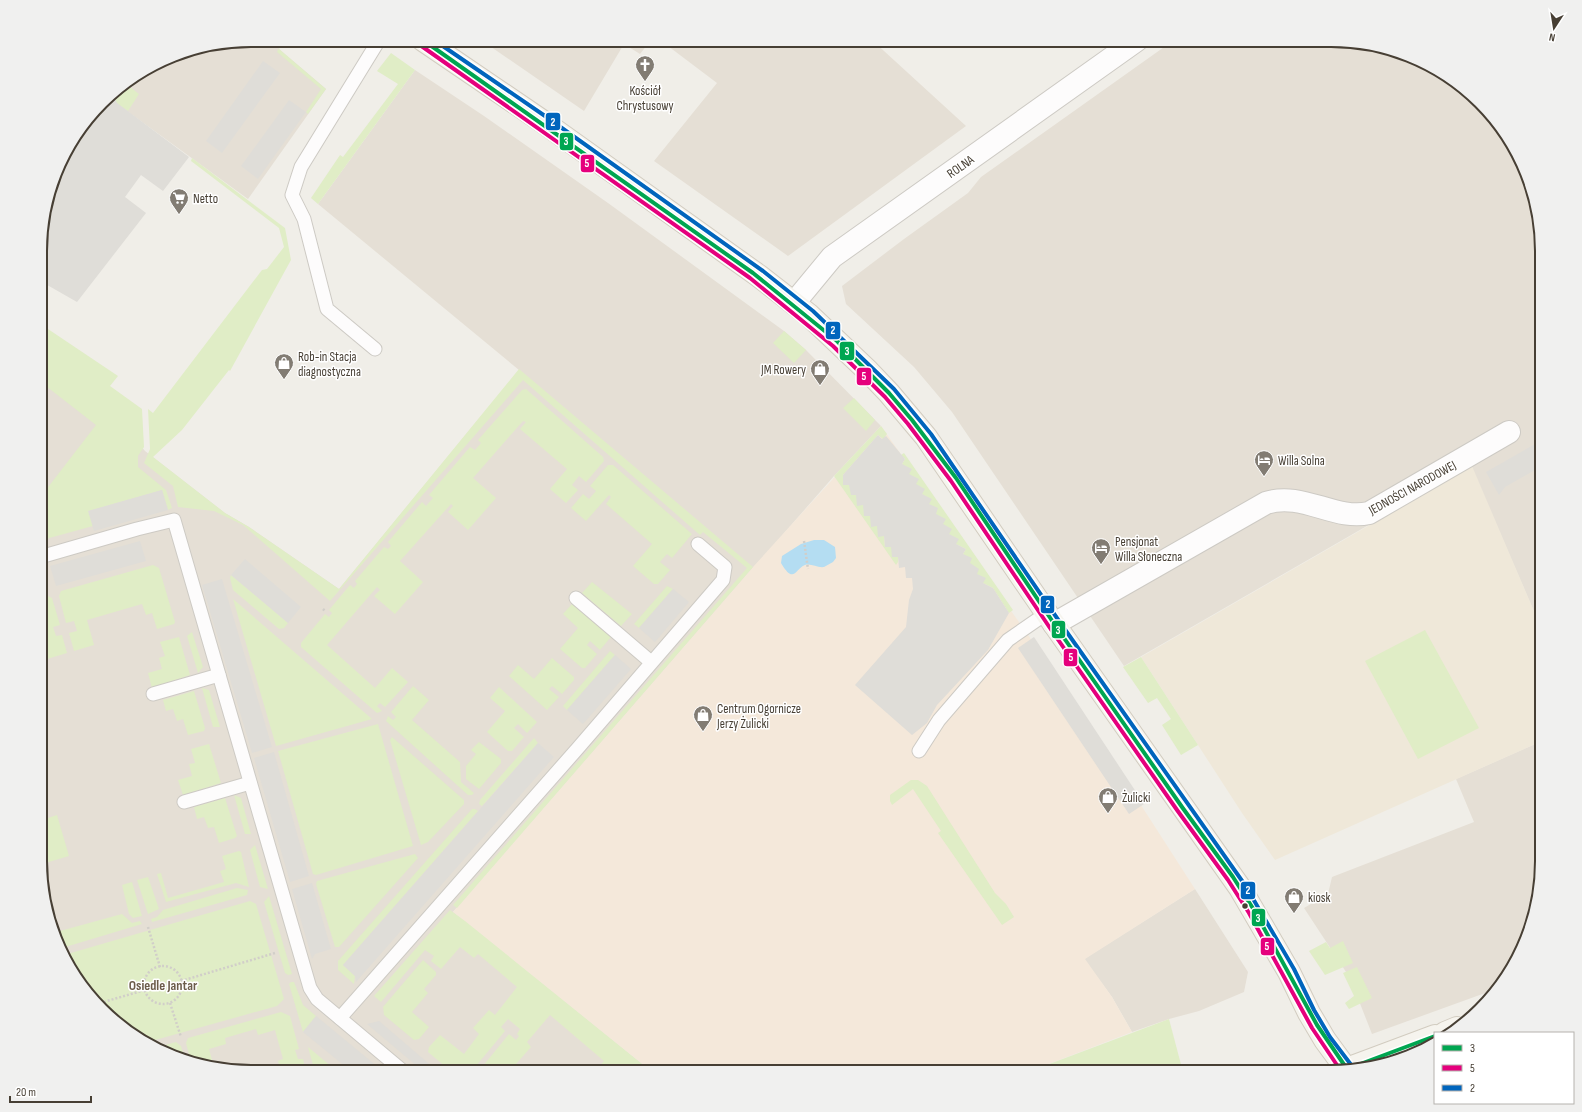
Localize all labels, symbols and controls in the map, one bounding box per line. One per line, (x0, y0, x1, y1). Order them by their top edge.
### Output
north arrow (1534, 8, 1574, 48)
text: N (1548, 30, 1556, 44)
church icon: Kościół Chrystusowy (634, 54, 656, 82)
place label: Kościół Chrystusowy (616, 83, 674, 114)
line badge: 2 (545, 112, 561, 131)
text: 2 (551, 116, 556, 129)
line badge: 3 (559, 132, 574, 151)
text: 3 (564, 135, 569, 148)
street label: ROLNA (944, 152, 978, 182)
line badge: 5 (580, 154, 595, 173)
text: 5 (585, 157, 590, 170)
supermarket icon: Netto (168, 187, 190, 215)
place label: Netto (193, 191, 218, 207)
line badge: 2 (825, 321, 841, 340)
text: 2 (831, 324, 836, 337)
line badge: 3 (839, 341, 855, 361)
text: 3 (845, 345, 850, 358)
place label: Rob-in Stacja diagnostyczna (298, 349, 361, 380)
shop icon: Rob-in Stacja diagnostyczna (273, 352, 295, 380)
shop icon: JM Rowery (809, 358, 831, 386)
place label: JM Rowery (760, 362, 806, 378)
line badge: 5 (856, 367, 872, 386)
text: 5 (862, 370, 867, 383)
hotel icon: Willa Solna (1253, 449, 1275, 477)
place label: Willa Solna (1278, 453, 1325, 469)
street label: JEDNOŚCI NARODOWEJ (1365, 457, 1459, 519)
place label: Pensjonat Willa Słoneczna (1115, 534, 1182, 565)
hotel icon: Pensjonat Willa Słoneczna (1090, 537, 1112, 565)
line badge: 2 (1040, 595, 1055, 614)
text: 2 (1046, 598, 1051, 611)
line badge: 3 (1051, 620, 1066, 639)
text: 3 (1056, 624, 1061, 637)
line badge: 5 (1063, 648, 1078, 667)
text: 5 (1069, 651, 1074, 664)
place label: Centrum Ogornicze Jerzy Żulicki (716, 701, 801, 732)
shop icon: Centrum Ogornicze Jerzy Żulicki (692, 704, 714, 732)
shop icon: Żulicki (1097, 786, 1119, 814)
place label: Żulicki (1122, 789, 1150, 806)
line badge: 2 (1240, 881, 1256, 900)
text: 2 (1246, 884, 1251, 897)
shop icon: kiosk (1283, 886, 1305, 914)
place label: kiosk (1308, 890, 1330, 906)
unlabelled marker (1240, 901, 1250, 911)
line badge: 3 (1251, 908, 1266, 927)
text: 3 (1256, 912, 1261, 925)
line badge: 5 (1260, 937, 1275, 956)
text: 5 (1265, 940, 1270, 953)
district label: Osiedle Jantar (129, 977, 198, 994)
legend (1434, 1032, 1574, 1104)
text: 3 (1470, 1041, 1475, 1056)
text: 5 (1470, 1061, 1475, 1076)
scale bar (10, 1078, 91, 1104)
text: 2 (1470, 1081, 1475, 1096)
text: 20 m (16, 1085, 36, 1100)

